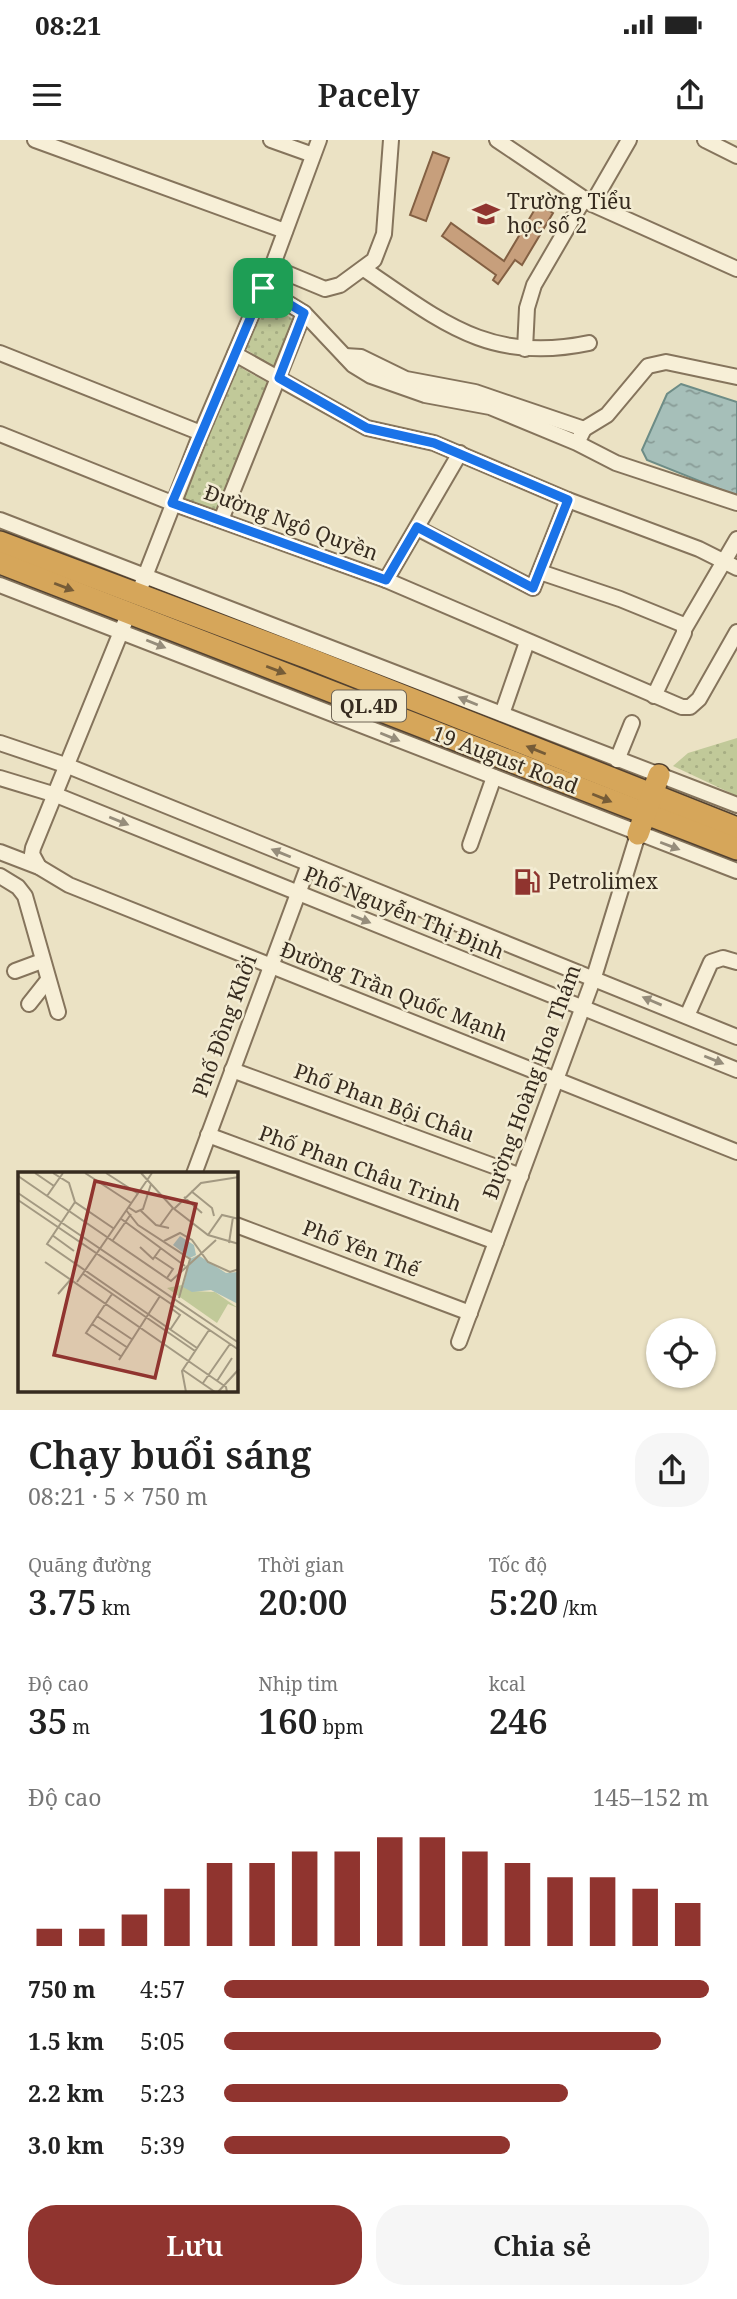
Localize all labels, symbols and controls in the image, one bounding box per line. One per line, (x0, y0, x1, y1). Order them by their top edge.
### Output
text: 08:21 (35, 7, 102, 43)
text: Pacely (317, 73, 420, 116)
icon: menu (28, 76, 66, 114)
icon: share (671, 76, 709, 114)
place label: Trường Tiểu học số 2 (507, 187, 632, 239)
school or university icon: Trường Tiểu học số 2 (471, 199, 501, 229)
pin (233, 258, 293, 318)
icon: arrive (244, 269, 282, 307)
street label: Đường Ngô Quyền (200, 478, 382, 567)
one-way arrow (54, 581, 75, 592)
one-way arrow (145, 638, 166, 649)
one-way arrow (265, 664, 286, 675)
road number: QL.4D (332, 691, 406, 722)
one-way arrow (457, 695, 478, 706)
street label: 19 August Road (428, 718, 582, 800)
one-way arrow (380, 731, 401, 742)
one-way arrow (526, 744, 547, 755)
one-way arrow (591, 792, 612, 803)
one-way arrow (109, 816, 130, 827)
one-way arrow (660, 840, 681, 851)
one-way arrow (271, 847, 292, 858)
street label: Phố Nguyễn Thị Định (300, 859, 509, 965)
fuel station icon: Petrolimex (512, 867, 542, 897)
place label: Petrolimex (548, 867, 659, 895)
one-way arrow (350, 913, 371, 924)
street label: Đường Trần Quốc Mạnh (277, 935, 512, 1047)
street label: Phố Đồng Khởi (185, 951, 263, 1101)
street label: Đường Hoàng Hoa Thám (476, 960, 587, 1203)
one-way arrow (641, 996, 662, 1007)
one-way arrow (703, 1055, 724, 1066)
street label: Phố Phan Bội Châu (290, 1056, 478, 1148)
street label: Phố Phan Châu Trinh (255, 1118, 466, 1218)
inset map (18, 1172, 238, 1392)
street label: Phố Yên Thế (299, 1213, 424, 1283)
map controls (646, 1318, 716, 1388)
button: locate (646, 1318, 716, 1388)
text: Chạy buổi sáng (28, 1428, 311, 1480)
button: share (635, 1433, 709, 1507)
text: 08:21 · 5 × 750 m (28, 1480, 208, 1512)
text: Quãng đường (28, 1552, 151, 1578)
text: Thời gian (258, 1552, 344, 1578)
text: Tốc độ (489, 1552, 547, 1578)
text: 3.75 (28, 1578, 97, 1625)
text: 20:00 (258, 1578, 348, 1625)
text: 5:20 (489, 1578, 558, 1625)
text: km (97, 1595, 131, 1621)
text: /km (558, 1595, 598, 1621)
text: Độ cao (28, 1671, 89, 1697)
text: Nhịp tim (258, 1671, 338, 1697)
text: kcal (489, 1671, 525, 1697)
text: 35 (28, 1697, 67, 1744)
text: 160 (258, 1697, 317, 1744)
text: 246 (489, 1697, 548, 1744)
text: m (67, 1714, 90, 1740)
text: bpm (317, 1714, 364, 1740)
text: Độ cao (28, 1781, 102, 1813)
text: 145–152 m (593, 1781, 709, 1813)
text: 750 m (28, 1973, 96, 2005)
text: 4:57 (140, 1973, 185, 2005)
text: 1.5 km (28, 2025, 104, 2057)
text: 5:05 (140, 2025, 185, 2057)
text: 2.2 km (28, 2077, 104, 2109)
text: 5:23 (140, 2077, 185, 2109)
text: 3.0 km (28, 2129, 104, 2161)
text: 5:39 (140, 2129, 185, 2161)
button: Lưu (28, 2205, 362, 2285)
button: Chia sẻ (376, 2205, 709, 2285)

